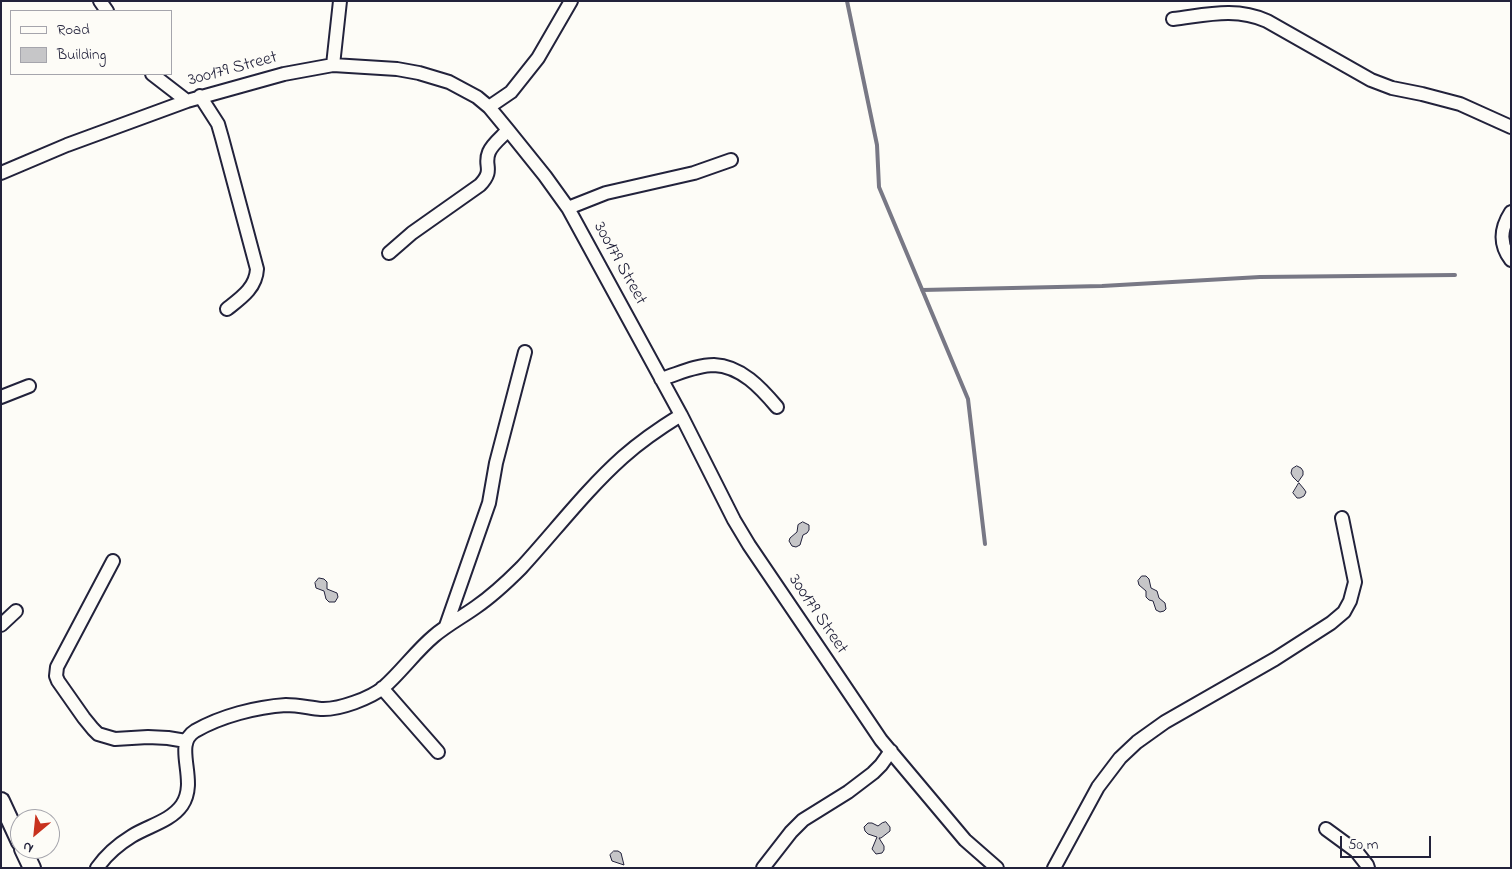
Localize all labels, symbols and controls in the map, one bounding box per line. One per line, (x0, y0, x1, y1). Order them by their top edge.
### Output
legend (10, 10, 172, 75)
text: Road (57, 19, 90, 41)
text: Building (57, 44, 106, 66)
street label: 300179 Street (186, 48, 280, 92)
street label: 300179 Street (587, 219, 651, 309)
street label: 300179 Street (782, 571, 852, 659)
north arrow (10, 809, 60, 859)
scale bar (1342, 826, 1433, 858)
text: 50 m (1348, 834, 1378, 856)
text: N (19, 835, 37, 858)

